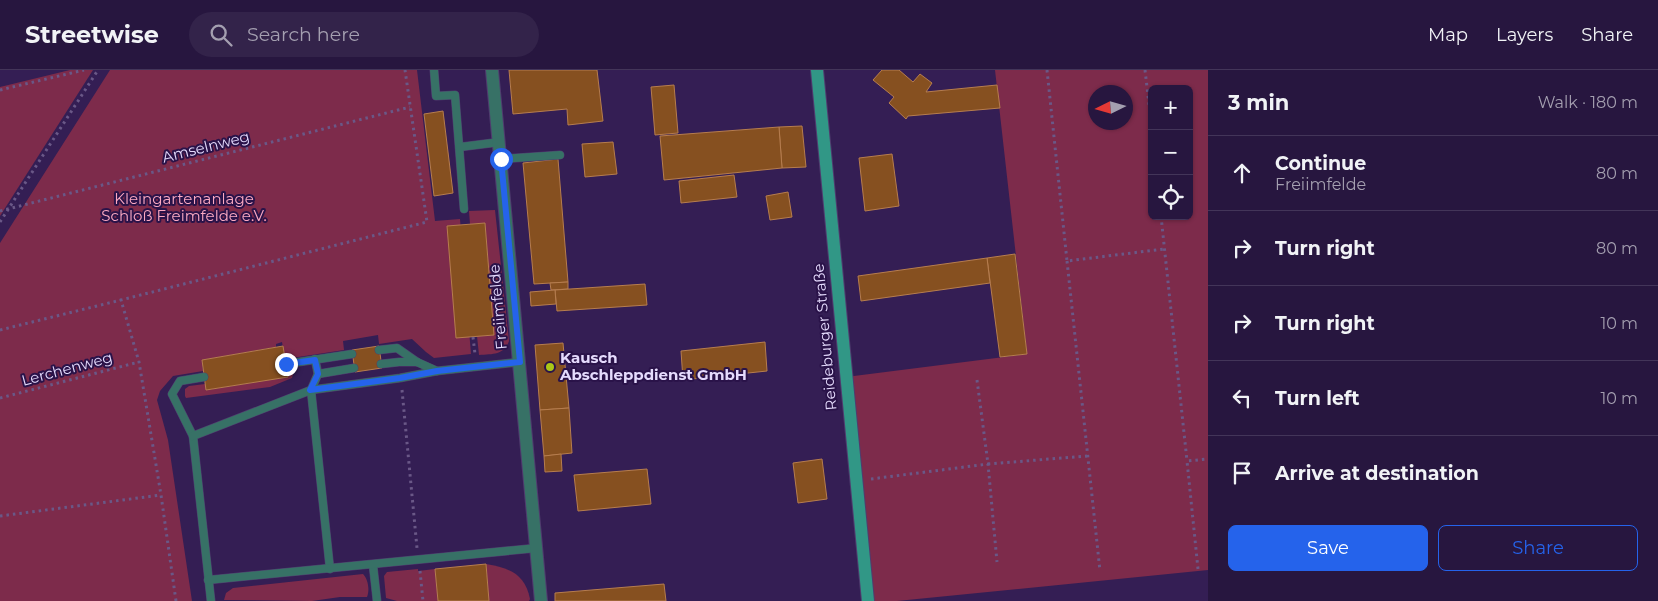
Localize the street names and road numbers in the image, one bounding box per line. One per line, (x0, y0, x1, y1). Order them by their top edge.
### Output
street label: Amselnweg (160, 126, 252, 167)
street label: Reideburger Straße (809, 263, 840, 411)
street label: Freiimfelde (484, 264, 511, 350)
street label: Lerchenweg (19, 347, 114, 390)

